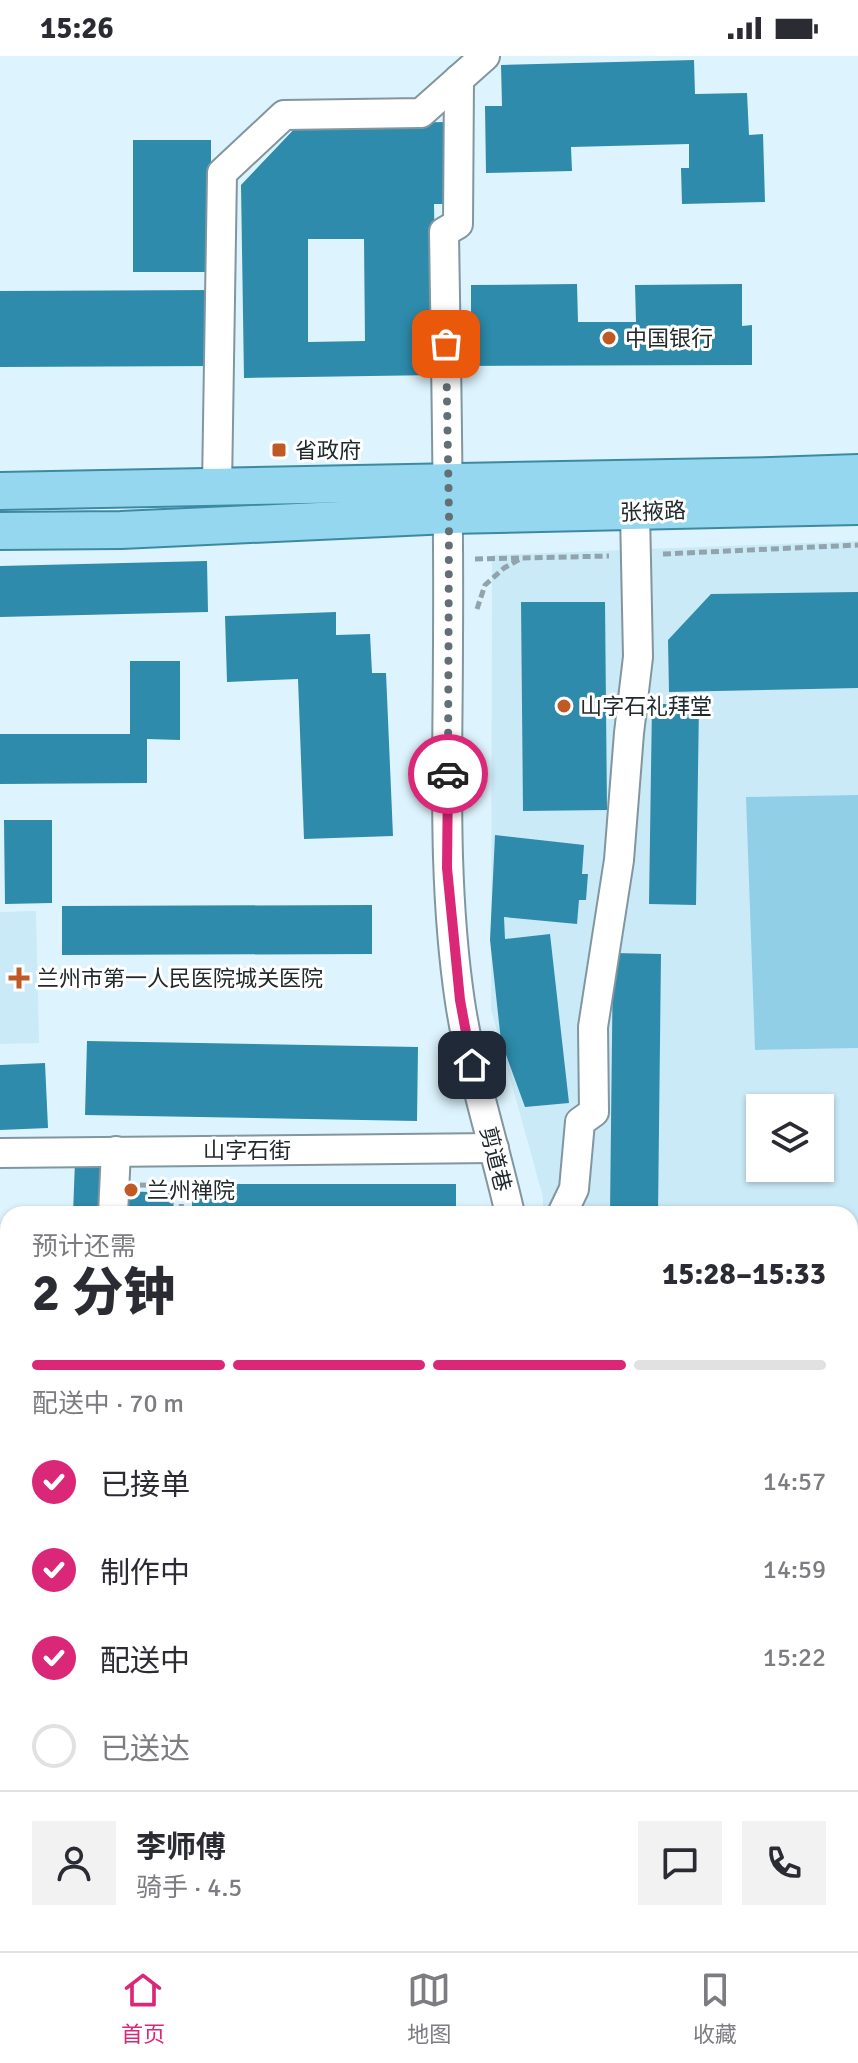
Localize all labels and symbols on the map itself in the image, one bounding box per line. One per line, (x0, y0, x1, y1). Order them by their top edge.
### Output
pin (412, 310, 480, 378)
place label: 中国银行 (625, 325, 713, 352)
marker: 中国银行 (600, 329, 618, 347)
place label: 省政府 (295, 437, 361, 464)
marker: 省政府 (270, 441, 288, 459)
street label: 张掖路 (620, 497, 686, 526)
place label: 山字石礼拜堂 (580, 693, 712, 720)
marker: 山字石礼拜堂 (555, 697, 573, 715)
courier (408, 734, 488, 814)
place label: 兰州市第一人民医院城关医院 (37, 965, 323, 992)
marker: 兰州市第一人民医院城关医院 (8, 967, 30, 989)
pin (438, 1031, 506, 1099)
street label: 剪道巷 (474, 1124, 517, 1194)
street label: 山字石街 (203, 1137, 291, 1164)
place label: 兰州禅院 (147, 1177, 235, 1204)
marker: 兰州禅院 (122, 1181, 140, 1199)

